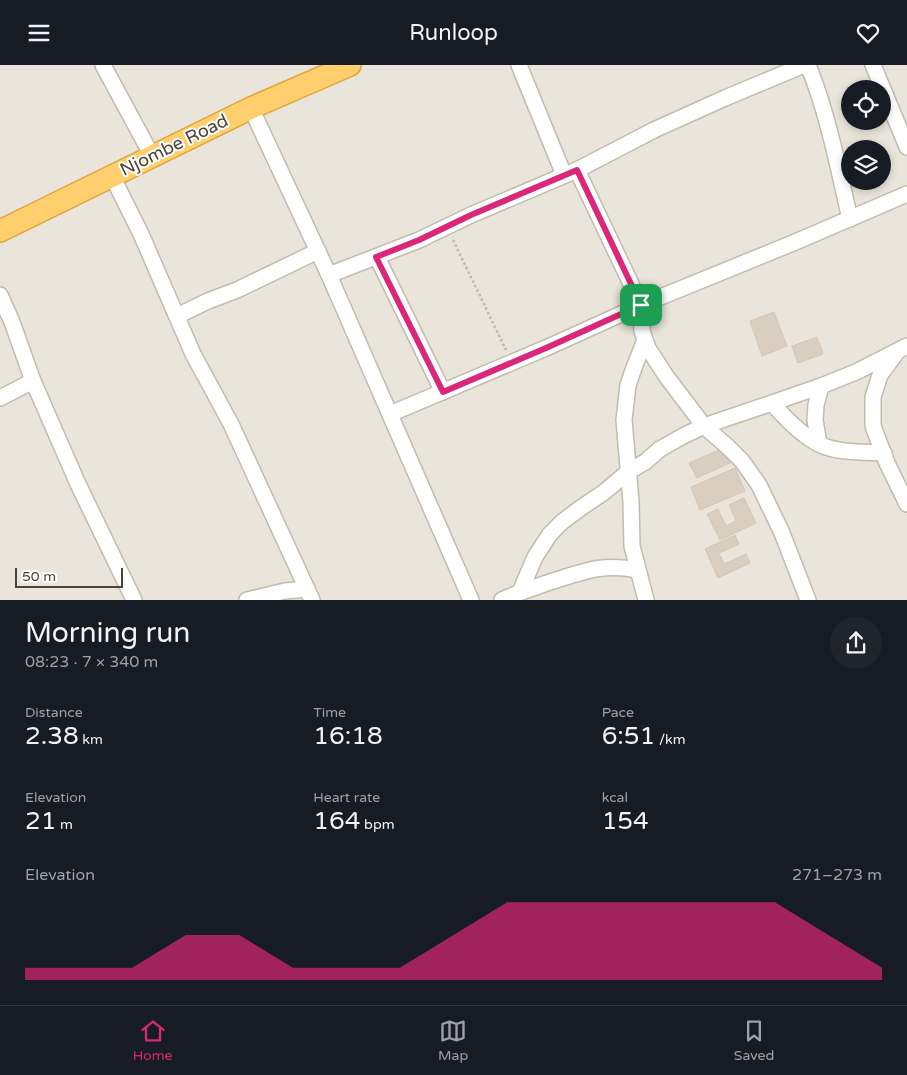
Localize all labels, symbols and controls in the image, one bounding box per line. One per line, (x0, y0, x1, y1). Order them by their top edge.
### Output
icon: menu (25, 19, 53, 47)
icon: heart (854, 19, 882, 47)
text: Runloop (409, 20, 498, 46)
map controls (841, 80, 891, 190)
button: locate (841, 80, 891, 130)
street label: Njombe Road (116, 109, 232, 181)
button: layers (841, 140, 891, 190)
pin (620, 284, 662, 326)
icon: arrive (627, 291, 655, 319)
scale bar (15, 565, 122, 588)
text: 50 m (22, 568, 56, 585)
text: Morning run (25, 616, 190, 650)
button: share (830, 617, 882, 669)
text: 08:23 · 7 × 340 m (25, 652, 158, 672)
text: Distance (25, 704, 83, 721)
text: Time (313, 704, 346, 721)
text: Pace (602, 704, 634, 721)
text: 2.38 (25, 721, 79, 751)
text: 16:18 (313, 721, 383, 751)
text: 6:51 (602, 721, 655, 751)
text: km (79, 731, 103, 748)
text: /km (655, 731, 686, 748)
text: Elevation (25, 789, 86, 806)
text: Heart rate (313, 789, 380, 806)
text: kcal (602, 789, 628, 806)
text: 21 (25, 806, 56, 836)
text: 164 (313, 806, 360, 836)
text: 154 (602, 806, 649, 836)
text: m (56, 816, 73, 833)
text: bpm (360, 816, 395, 833)
text: Elevation (25, 865, 95, 885)
text: 271–273 m (792, 865, 882, 885)
tab: Home (133, 1017, 172, 1064)
tab: Map (438, 1017, 468, 1064)
tab: Saved (734, 1017, 774, 1064)

